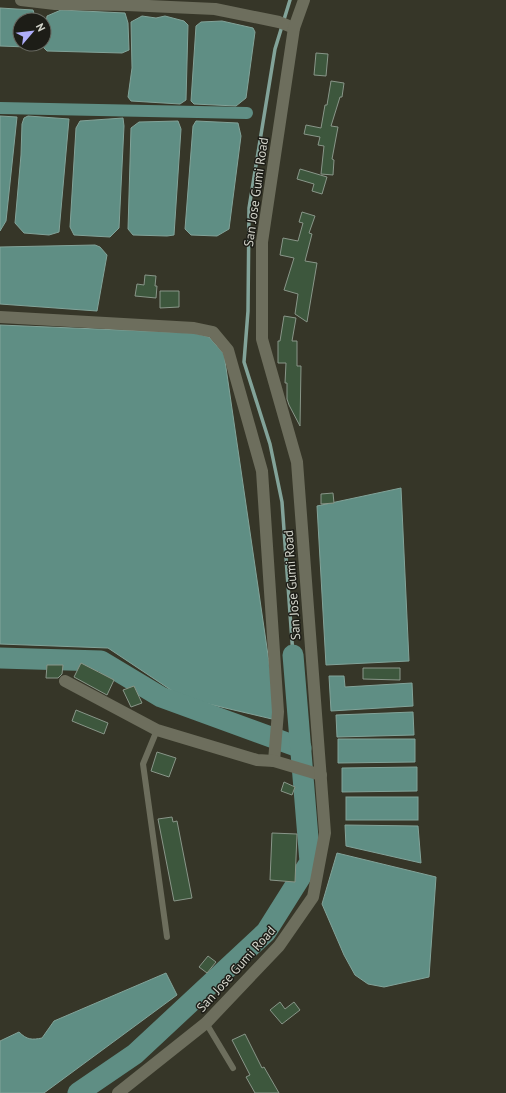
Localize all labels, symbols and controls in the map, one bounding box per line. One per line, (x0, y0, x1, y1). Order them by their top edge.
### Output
north arrow (12, 12, 52, 52)
text: N (33, 21, 49, 34)
street label: San Jose Gumi Road (240, 136, 272, 248)
street label: San Jose Gumi Road (280, 529, 304, 641)
street label: San Jose Gumi Road (193, 922, 279, 1016)

